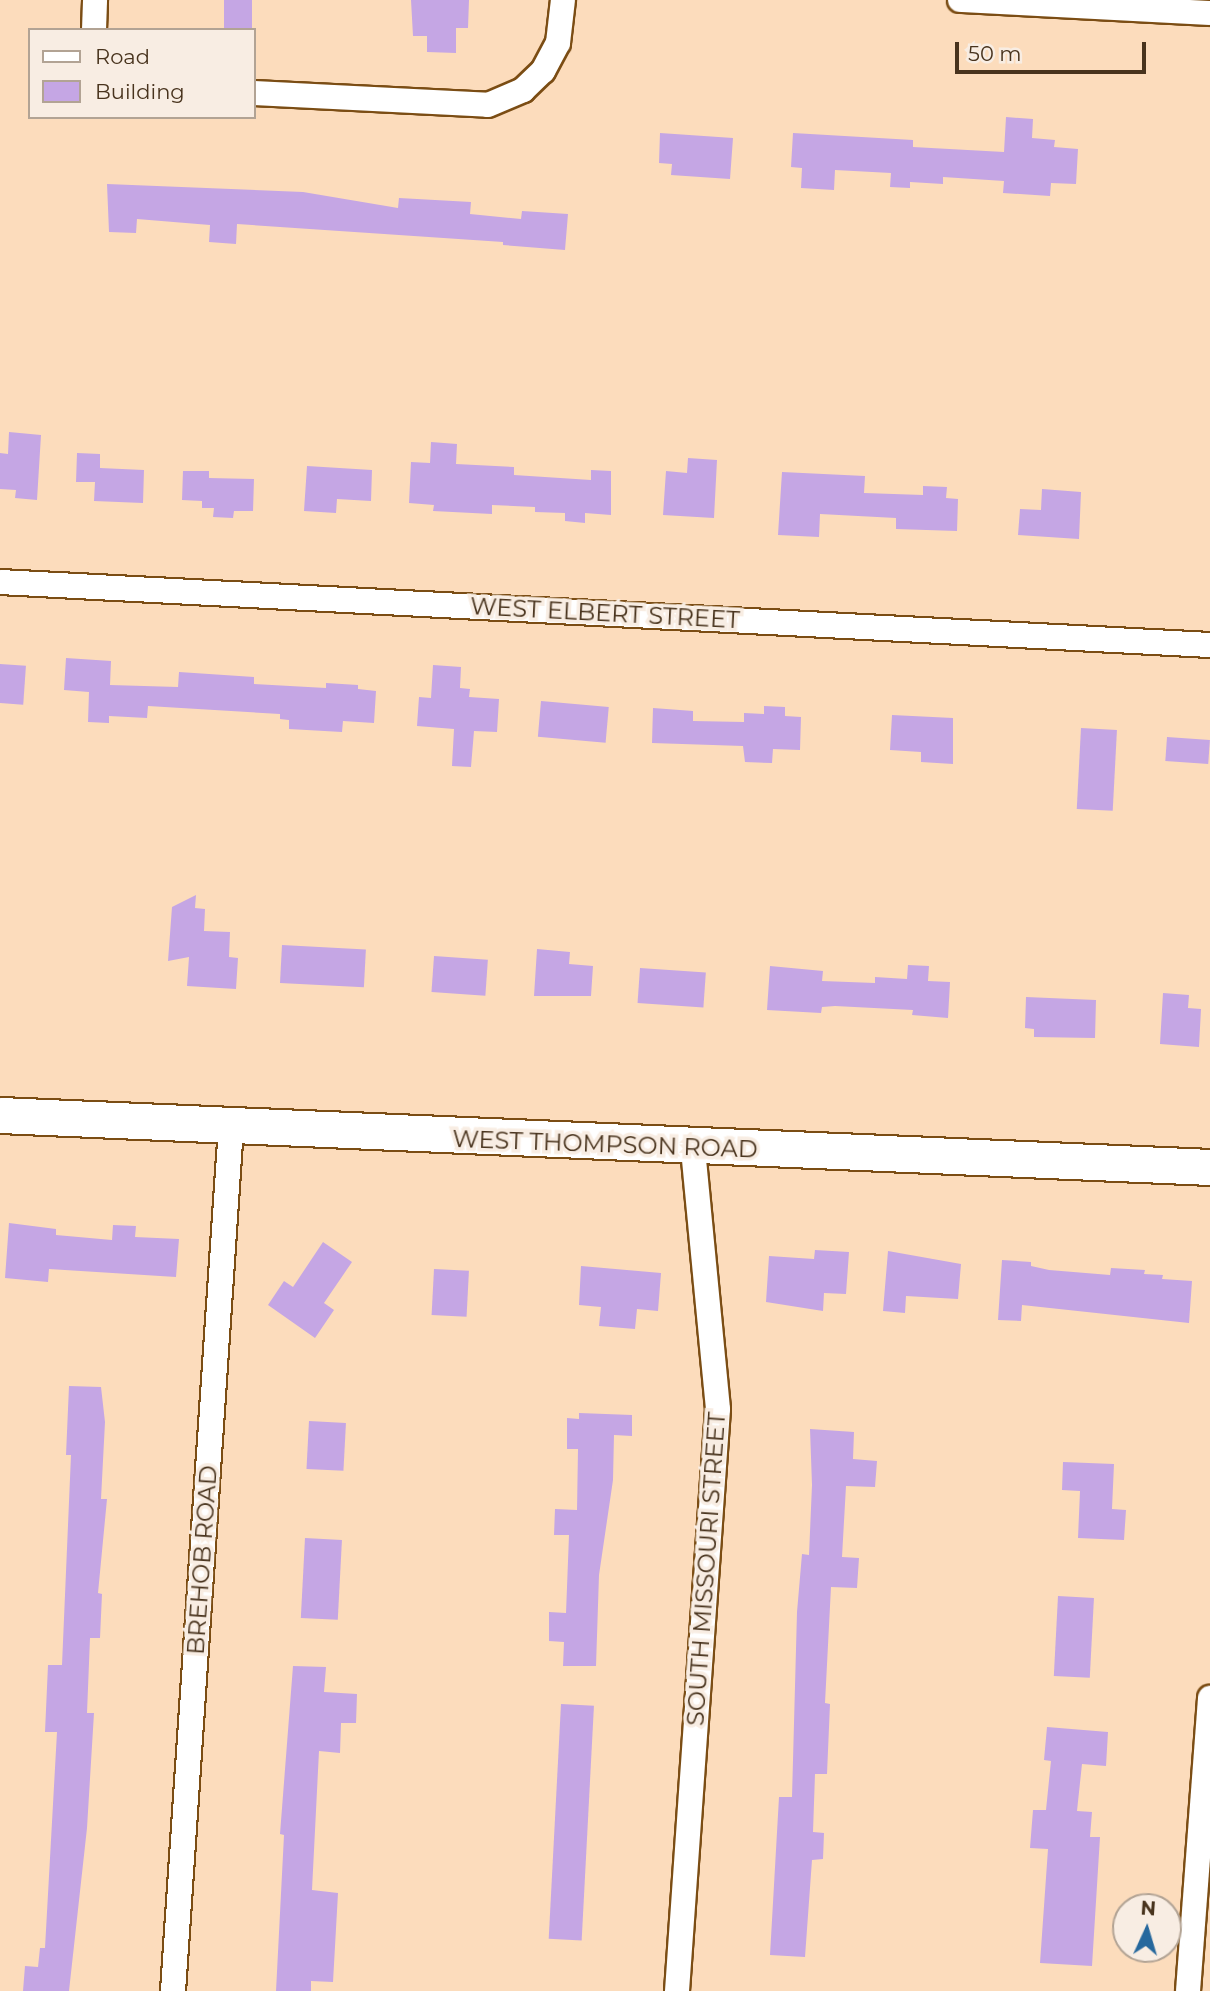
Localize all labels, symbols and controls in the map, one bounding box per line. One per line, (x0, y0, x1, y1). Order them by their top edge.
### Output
legend (28, 28, 256, 119)
scale bar (958, 28, 1149, 72)
text: 50 m (968, 41, 1022, 66)
text: Road (95, 44, 150, 69)
text: Building (95, 79, 185, 104)
street label: WEST ELBERT STREET (469, 592, 741, 634)
street label: WEST THOMPSON ROAD (452, 1124, 758, 1164)
street label: SOUTH MISSOURI STREET (681, 1411, 731, 1727)
street label: BREHOB ROAD (181, 1464, 223, 1656)
north arrow (1112, 1893, 1182, 1963)
text: N (1140, 1897, 1157, 1921)

